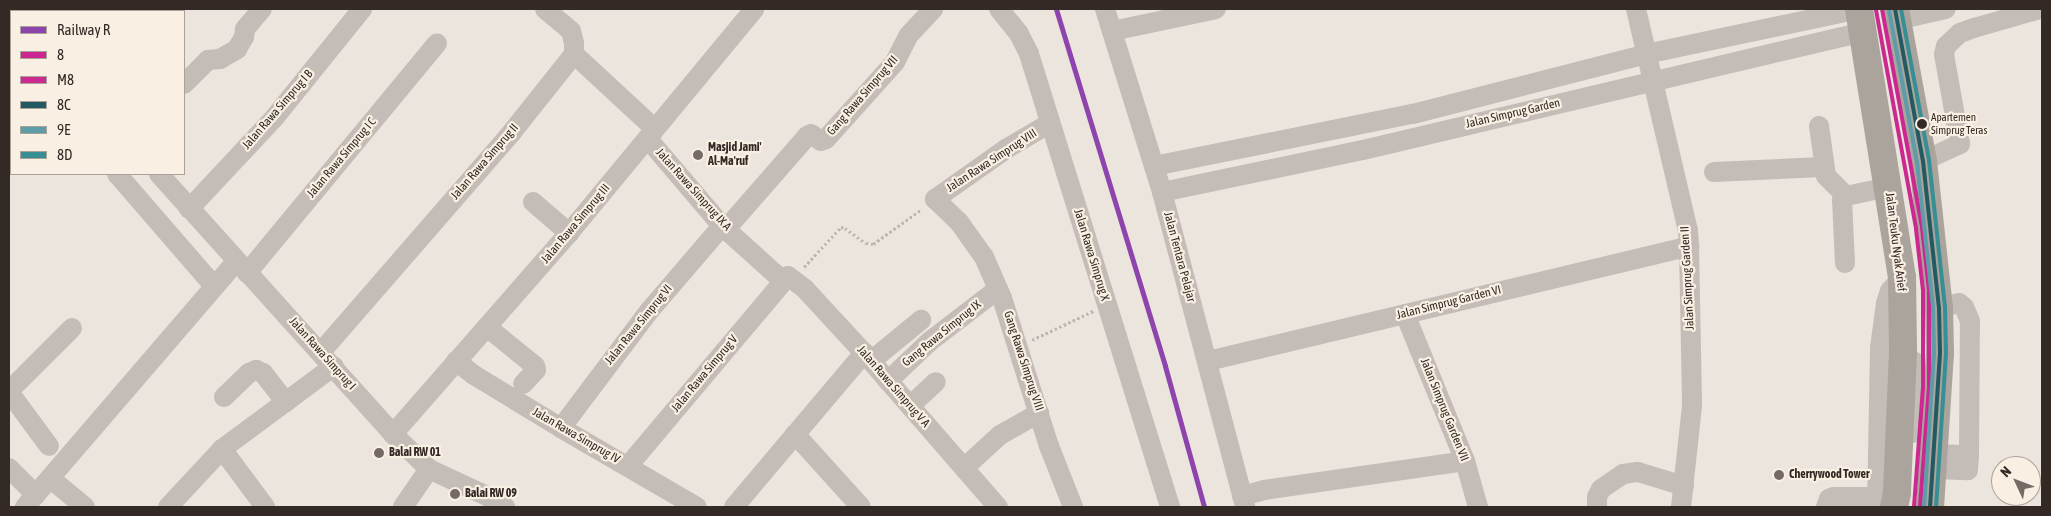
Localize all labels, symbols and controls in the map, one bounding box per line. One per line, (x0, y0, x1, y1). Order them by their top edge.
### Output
legend (10, 10, 185, 175)
text: Railway R (57, 21, 110, 38)
text: 8 (57, 46, 64, 63)
street label: Gang Rawa Simprug VII (825, 53, 901, 139)
street label: Jalan Rawa Simprug I B (240, 67, 316, 153)
text: M8 (57, 71, 74, 88)
text: 8C (57, 96, 71, 113)
street label: Jalan Simprug Garden (1464, 96, 1562, 132)
place label: Apartemen Simprug Teras (1931, 111, 1987, 137)
street label: Jalan Rawa Simprug I C (304, 115, 380, 201)
marker: Apartemen Simprug Teras (1917, 119, 1927, 129)
text: 9E (57, 121, 70, 138)
street label: Jalan Rawa Simprug II (448, 121, 522, 203)
street label: Jalan Rawa Simprug VIII (944, 126, 1040, 196)
place label: Masjid Jami' Al-Ma'ruf (708, 141, 761, 169)
text: 8D (57, 146, 72, 163)
street label: Jalan Rawa Simprug IX A (652, 146, 734, 234)
marker: Masjid Jami' Al-Ma'ruf (692, 149, 704, 161)
street label: Jalan Rawa Simprug III (539, 181, 613, 267)
street label: Jalan Teuku Nyak Arief (1882, 192, 1908, 292)
street label: Jalan Rawa Simprug X (1070, 207, 1112, 303)
street label: Jalan Tentara Pelajar (1160, 210, 1198, 304)
street label: Jalan Simprug Garden II (1678, 226, 1698, 330)
street label: Jalan Rawa Simprug VI (602, 282, 676, 368)
street label: Jalan Simprug Garden VI (1395, 283, 1503, 323)
street label: Gang Rawa Simprug IX (900, 298, 984, 370)
street label: Gang Rawa Simprug VIII (1000, 309, 1046, 413)
street label: Jalan Rawa Simprug I (286, 315, 358, 393)
street label: Jalan Rawa Simprug V (669, 333, 741, 415)
street label: Jalan Rawa Simprug V A (854, 343, 932, 431)
street label: Jalan Simprug Garden VII (1417, 356, 1471, 464)
street label: Jalan Rawa Simprug IV (530, 405, 622, 467)
place label: Balai RW 01 (389, 446, 441, 460)
marker: Balai RW 01 (373, 447, 385, 459)
north arrow (1991, 456, 2041, 506)
text: N (1997, 463, 2014, 480)
place label: Cherrywood Tower (1789, 468, 1869, 482)
marker: Cherrywood Tower (1773, 469, 1785, 481)
place label: Balai RW 09 (465, 487, 517, 501)
marker: Balai RW 09 (449, 488, 461, 500)

